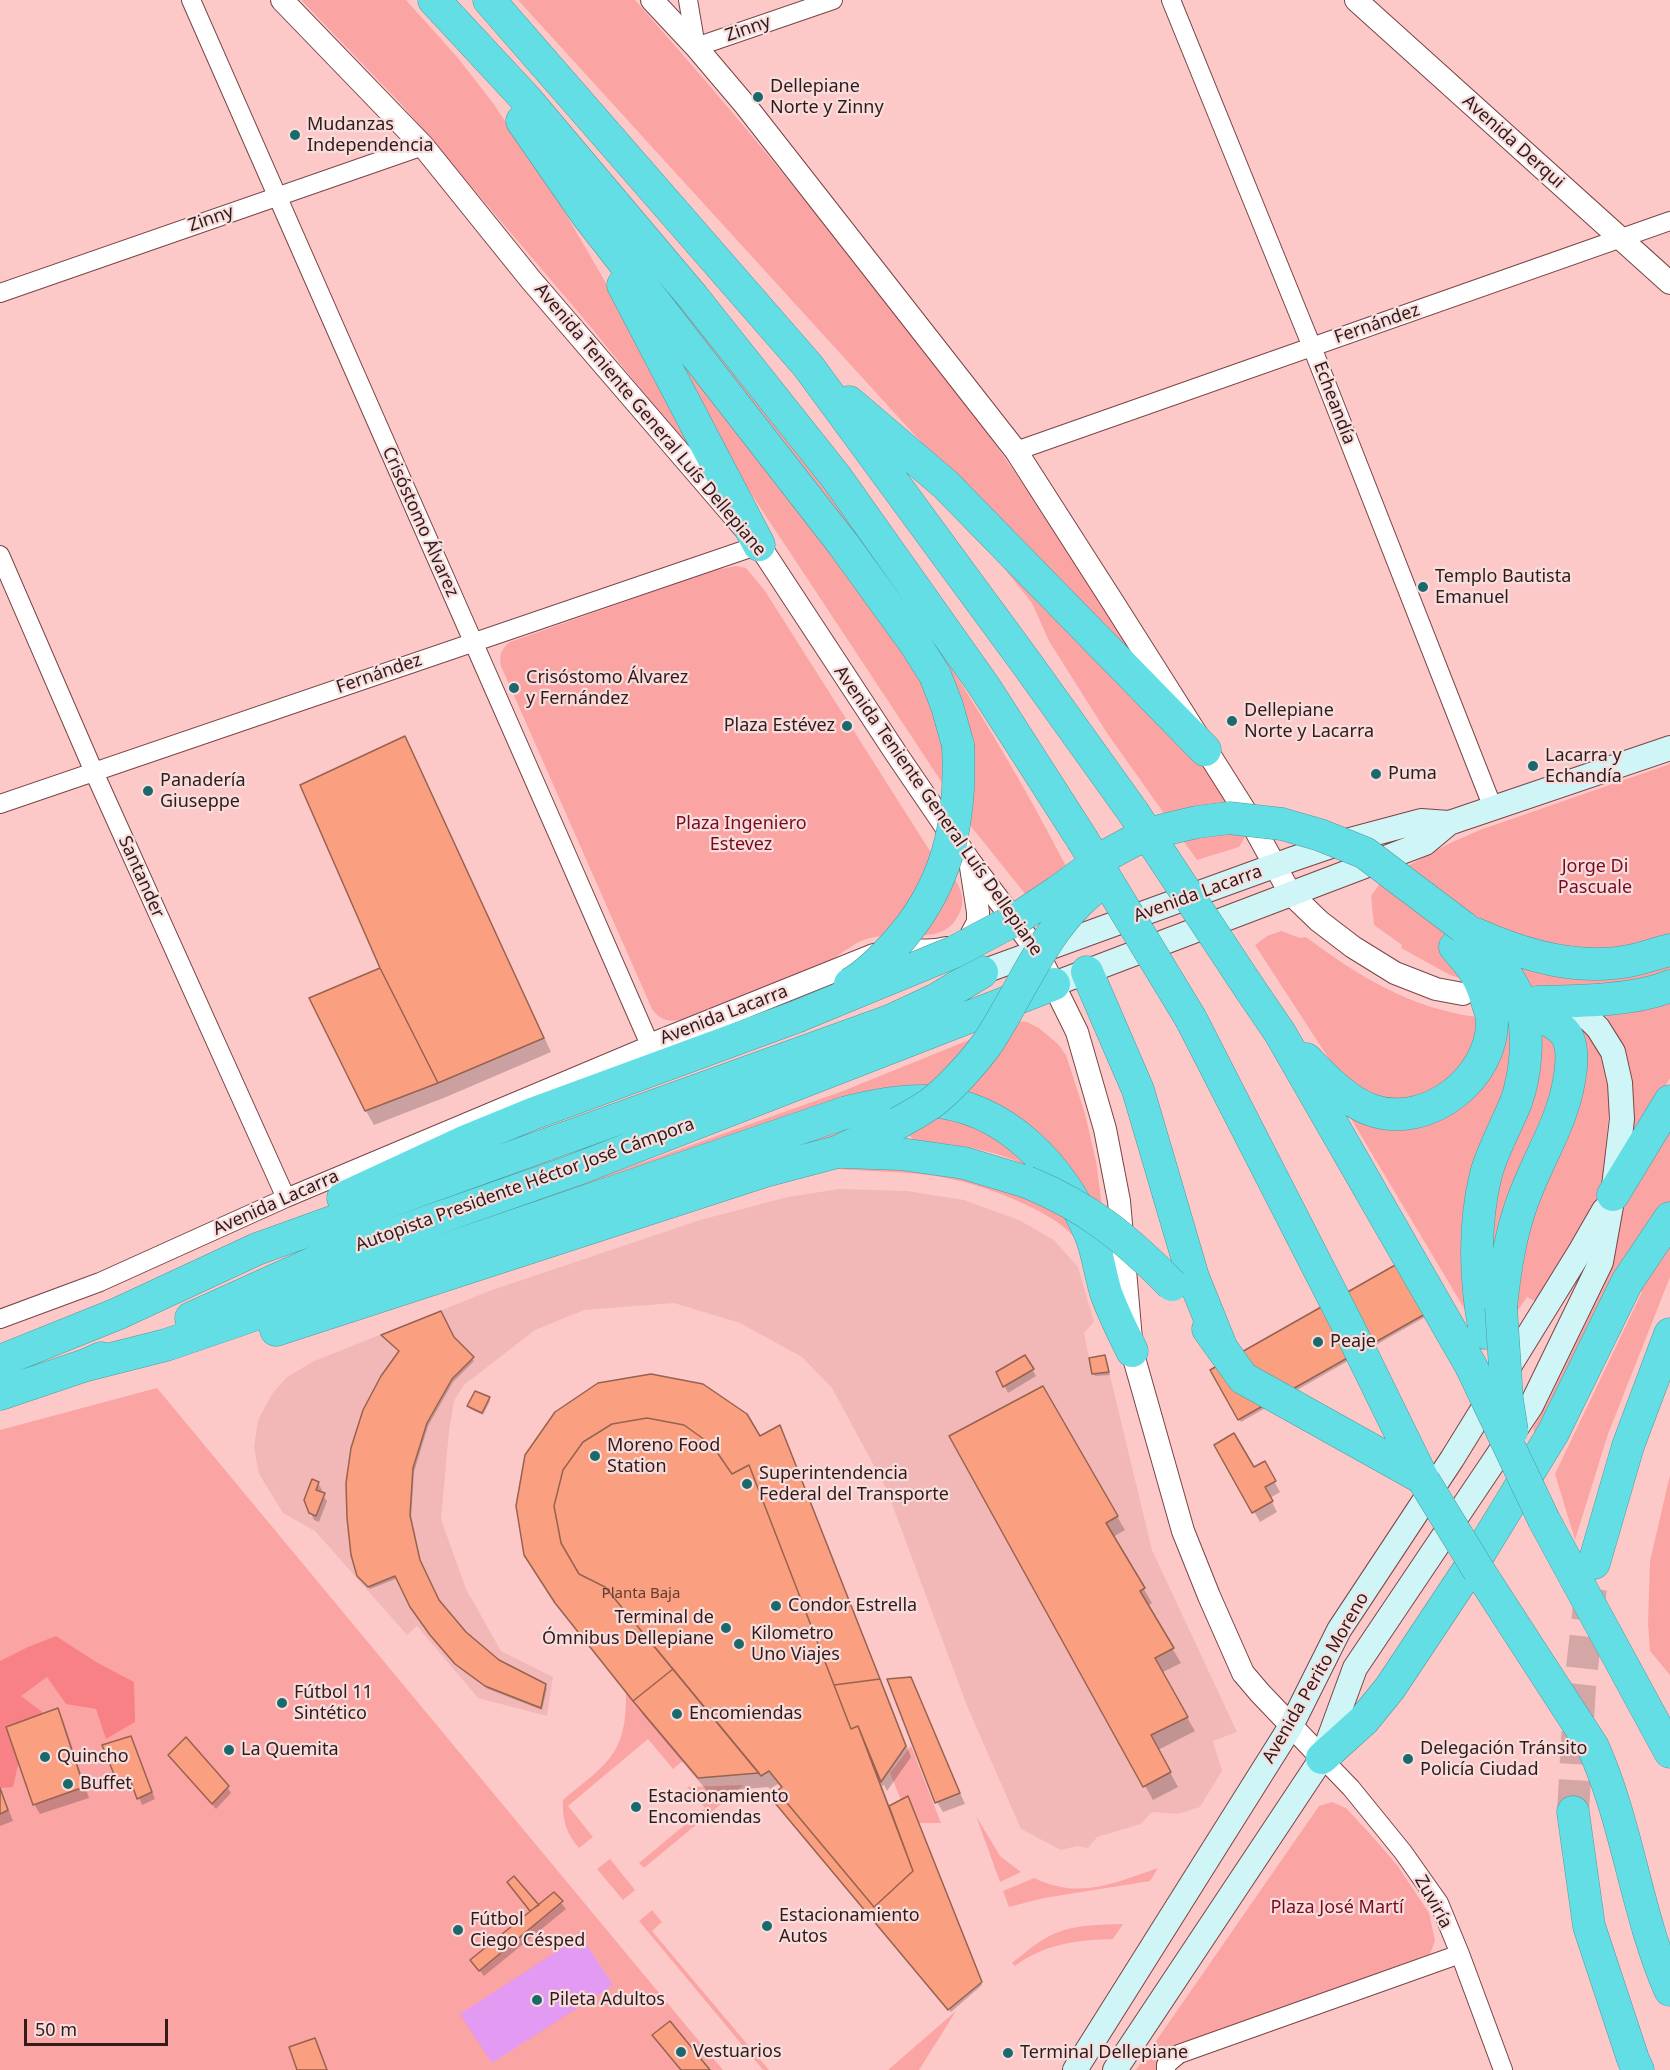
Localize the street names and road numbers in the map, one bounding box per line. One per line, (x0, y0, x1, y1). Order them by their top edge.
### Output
street label: Zinny (723, 11, 773, 47)
street label: Avenida Derqui (1458, 91, 1568, 193)
street label: Zinny (186, 201, 236, 237)
street label: Avenida Teniente General Luís Dellepiane (530, 279, 770, 561)
street label: Fernández (1332, 299, 1422, 349)
street label: Echeandía (1308, 359, 1360, 447)
street label: Crisóstomo Álvarez (377, 443, 463, 601)
street label: Fernández (334, 649, 424, 699)
street label: Avenida Teniente General Luís Dellepiane (829, 662, 1047, 960)
street label: Santander (113, 833, 169, 921)
street label: Avenida Lacarra (1131, 861, 1265, 927)
street label: Avenida Lacarra (657, 981, 791, 1049)
street label: Autopista Presidente Héctor José Cámpora (353, 1113, 697, 1257)
street label: Avenida Lacarra (210, 1166, 342, 1240)
street label: Avenida Perito Moreno (1258, 1589, 1374, 1767)
street label: Zuviría (1410, 1872, 1456, 1932)

